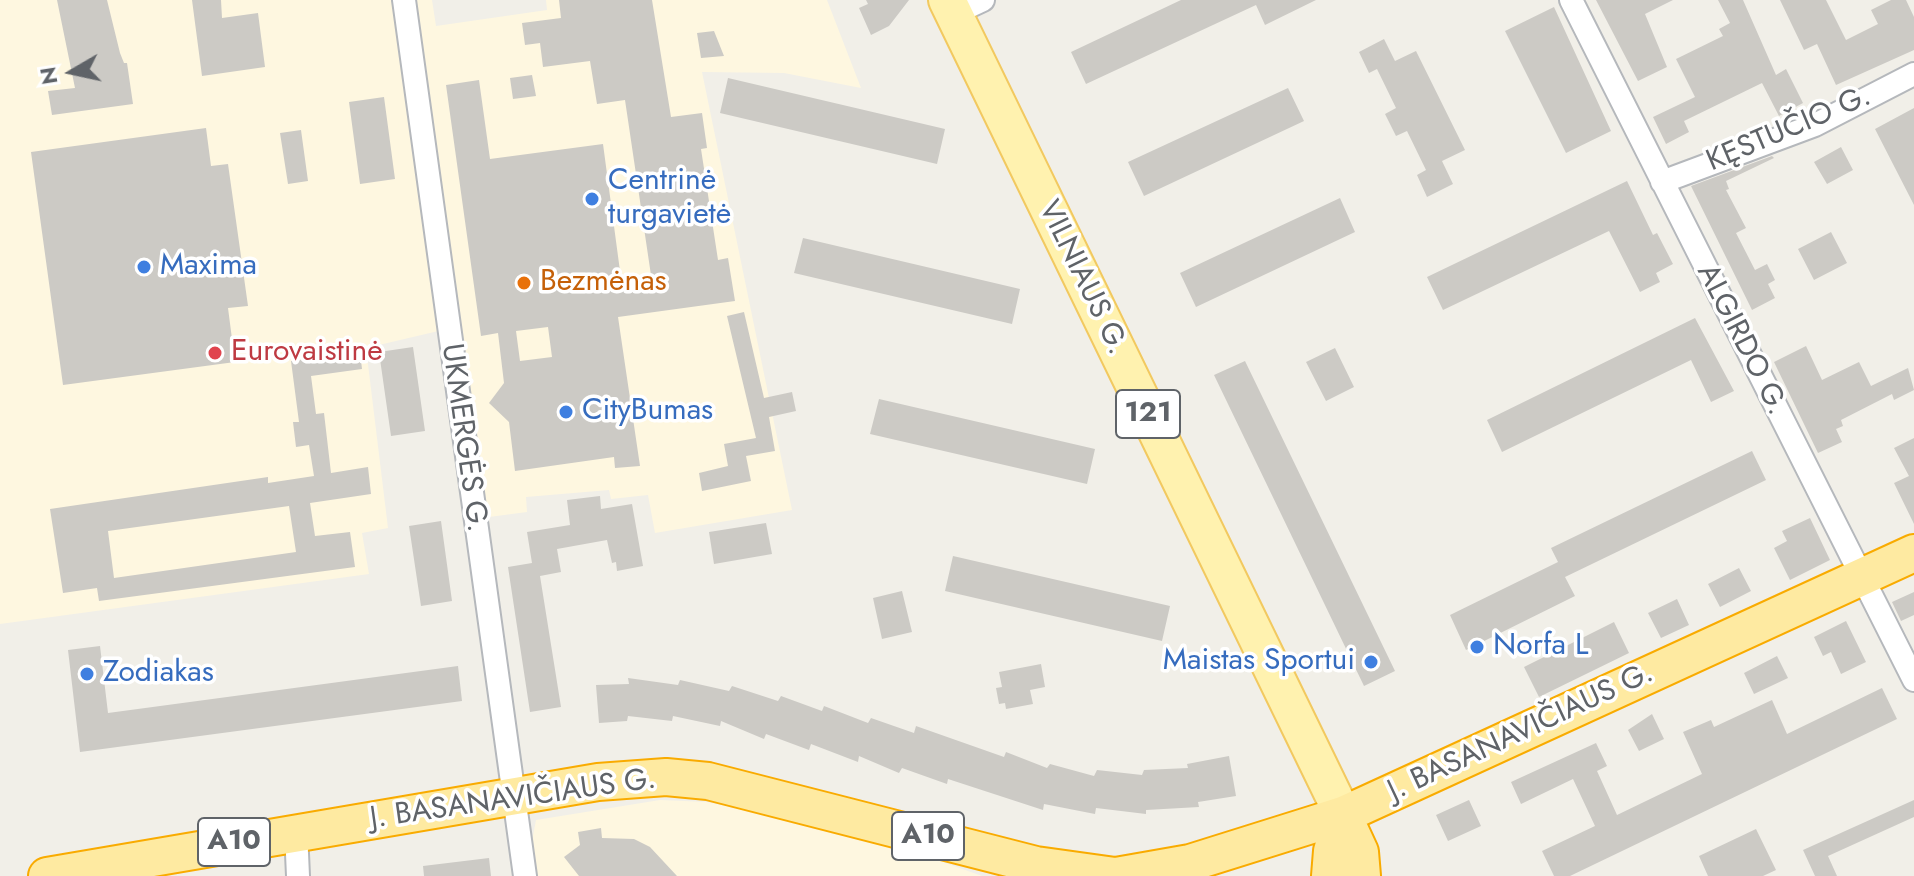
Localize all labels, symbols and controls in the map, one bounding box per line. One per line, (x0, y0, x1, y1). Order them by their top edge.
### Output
north arrow (32, 32, 112, 112)
text: N (31, 65, 65, 87)
street label: KĘSTUČIO G. (1702, 79, 1876, 181)
place label: Centrinė turgavietė (608, 164, 731, 234)
marker: Centrinė turgavietė (583, 190, 601, 208)
street label: VILNIAUS G. (1029, 195, 1135, 361)
place label: Maxima (160, 249, 257, 285)
marker: Maxima (135, 258, 153, 276)
street label: ALGIRDO G. (1688, 259, 1794, 421)
place label: Bezmėnas (540, 265, 667, 301)
marker: Bezmėnas (515, 274, 533, 292)
place label: Eurovaistinė (231, 335, 383, 371)
street label: UKMERGĖS G. (432, 341, 494, 535)
marker: Eurovaistinė (206, 344, 224, 362)
road number: 121 (1116, 390, 1180, 438)
place label: CityBumas (582, 394, 713, 430)
marker: CityBumas (557, 403, 575, 421)
place label: Norfa L (1493, 629, 1588, 665)
marker: Norfa L (1468, 638, 1486, 656)
place label: Maistas Sportui (1163, 644, 1355, 680)
marker: Maistas Sportui (1362, 653, 1380, 671)
place label: Zodiakas (103, 656, 214, 692)
street label: J. BASANAVIČIAUS G. (1383, 656, 1659, 810)
marker: Zodiakas (78, 665, 96, 683)
street label: J. BASANAVIČIAUS G. (368, 762, 658, 838)
road number: A10 (892, 812, 964, 860)
road number: A10 (198, 818, 270, 866)

